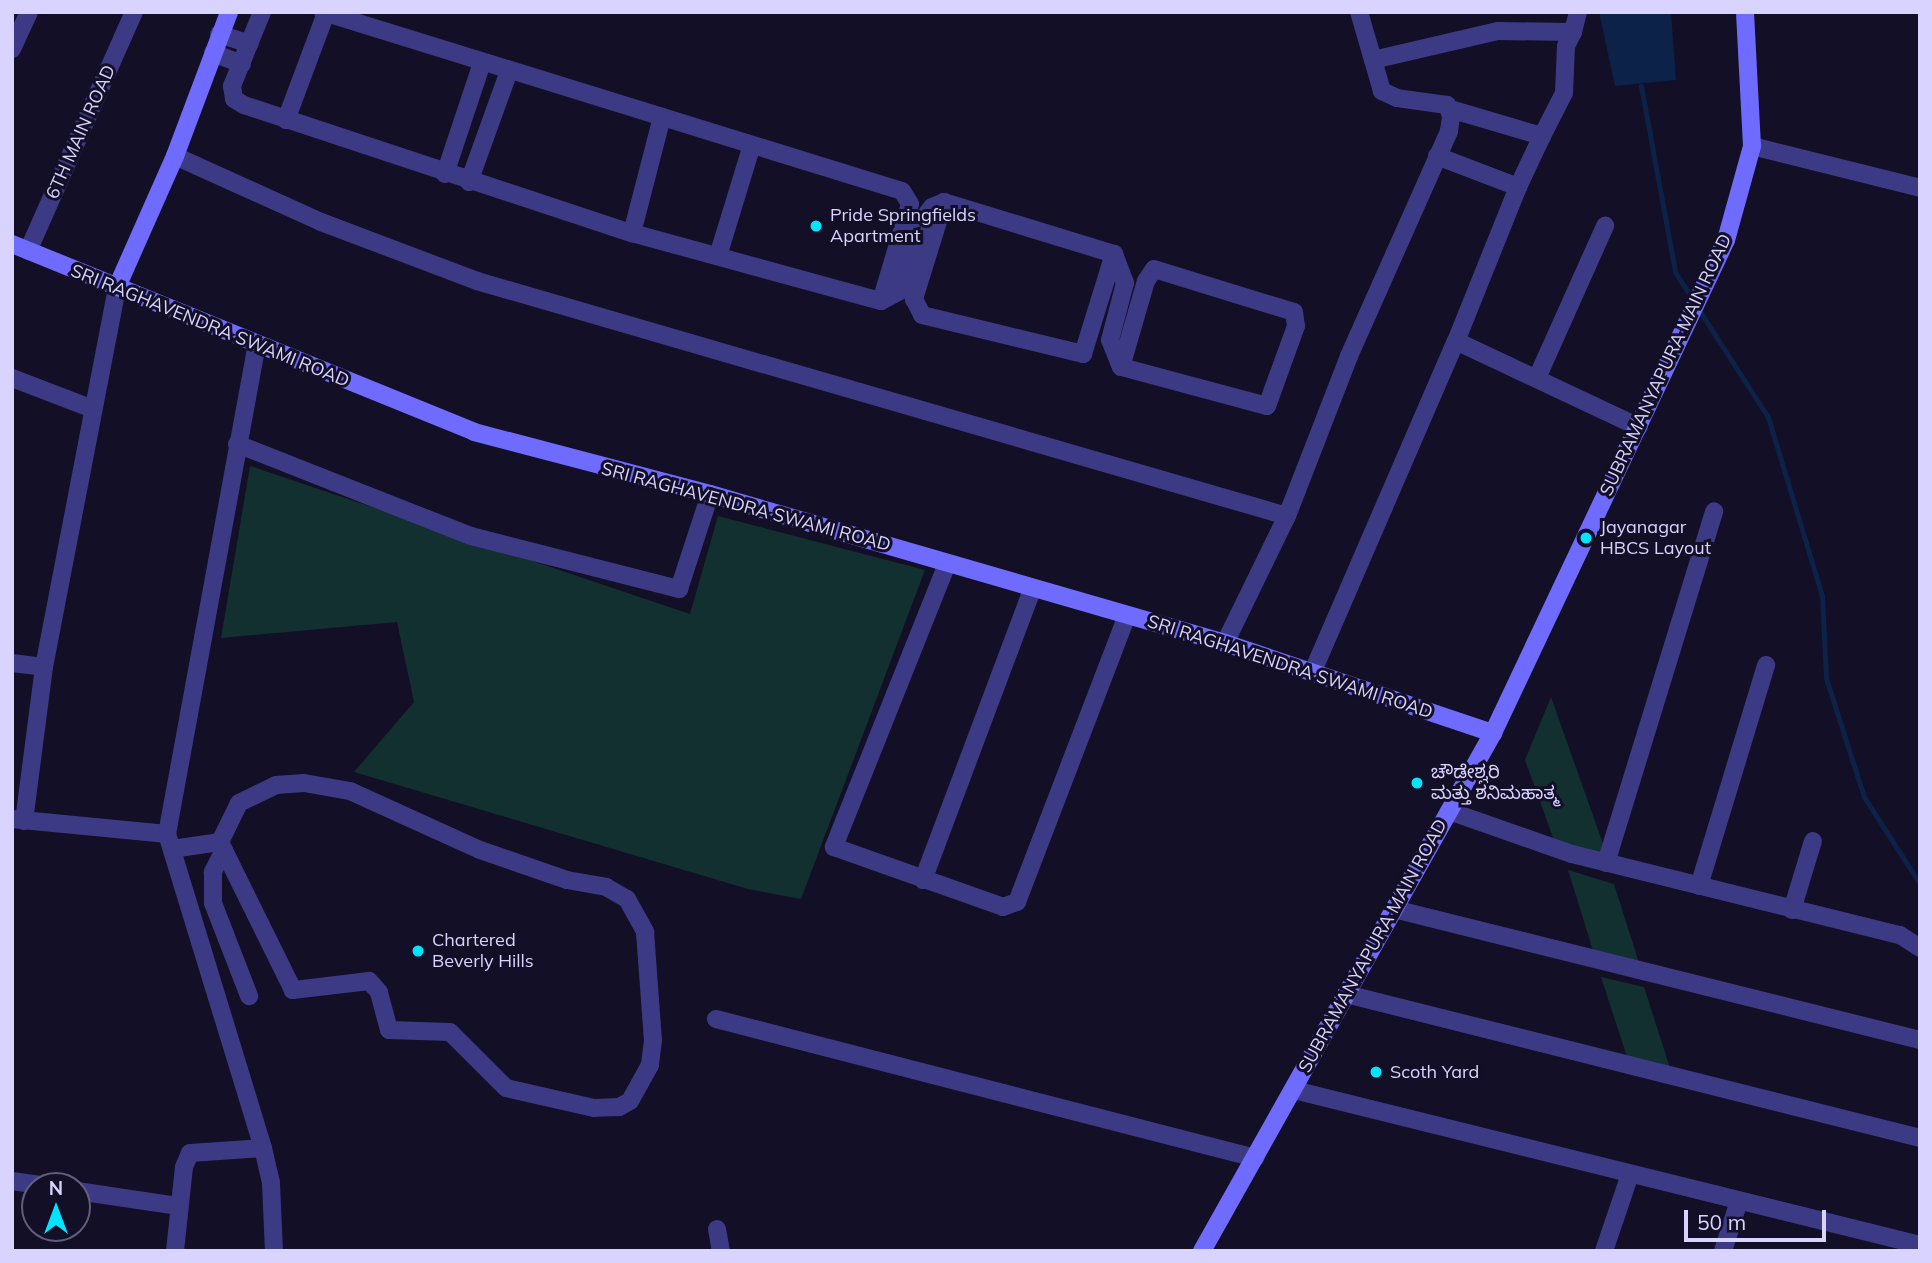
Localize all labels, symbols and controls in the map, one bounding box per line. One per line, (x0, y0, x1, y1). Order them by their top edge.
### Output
street label: 6TH MAIN ROAD (42, 62, 120, 202)
place label: Pride Springfields Apartment (830, 205, 976, 248)
marker: Pride Springfields Apartment (808, 218, 824, 234)
street label: SUBRAMANYAPURA MAIN ROAD (1596, 231, 1736, 499)
street label: SRI RAGHAVENDRA SWAMI ROAD (68, 260, 352, 392)
street label: SRI RAGHAVENDRA SWAMI ROAD (599, 458, 893, 556)
place label: Jayanagar HBCS Layout (1600, 517, 1711, 560)
marker: Jayanagar HBCS Layout (1578, 530, 1594, 546)
street label: SRI RAGHAVENDRA SWAMI ROAD (1145, 611, 1435, 723)
place label: ಚೌಡೇಶ್ವರಿ ಮತ್ತು ಶನಿಮಹಾತ್ಮ (1431, 762, 1559, 804)
marker: ಚೌಡೇಶ್ವರಿ ಮತ್ತು ಶನಿಮಹಾತ್ಮ (1409, 775, 1425, 791)
street label: SUBRAMANYAPURA MAIN ROAD (1294, 816, 1452, 1076)
place label: Chartered Beverly Hills (432, 930, 534, 972)
marker: Chartered Beverly Hills (410, 943, 426, 959)
place label: Scoth Yard (1390, 1061, 1479, 1083)
marker: Scoth Yard (1368, 1064, 1384, 1080)
north arrow (21, 1172, 91, 1242)
text: N (49, 1176, 63, 1200)
scale bar (1687, 1196, 1829, 1240)
text: 50 m (1697, 1209, 1746, 1235)

